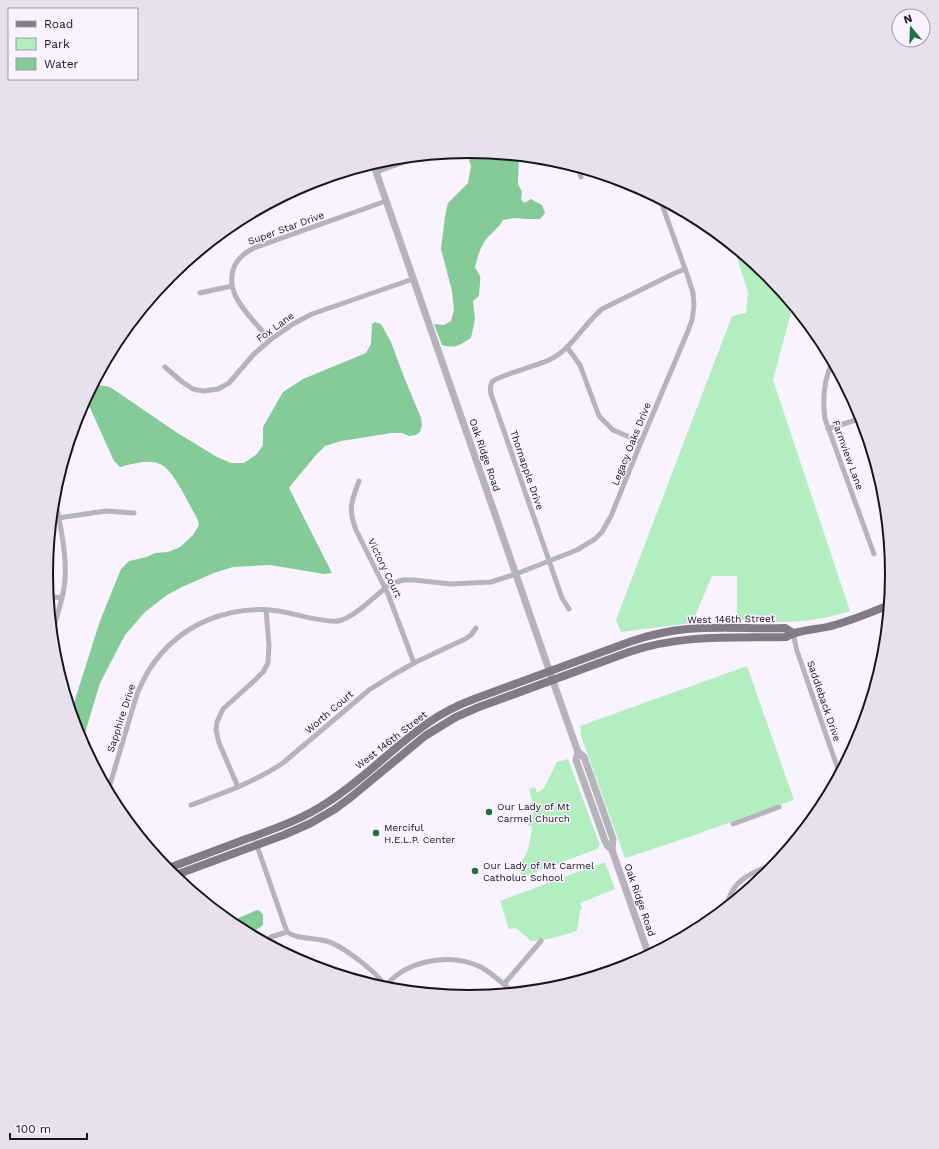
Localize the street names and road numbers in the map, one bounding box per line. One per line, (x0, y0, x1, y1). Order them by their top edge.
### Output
street label: Super Star Drive (246, 209, 326, 247)
street label: Fox Lane (254, 310, 296, 344)
street label: Legacy Oaks Drive (609, 401, 653, 487)
street label: Oak Ridge Road (467, 417, 503, 493)
street label: Farmview Lane (830, 419, 866, 492)
street label: Thornapple Drive (508, 429, 546, 512)
street label: Victory Court (366, 537, 404, 600)
street label: West 146th Street (687, 613, 776, 625)
street label: Saddleback Drive (805, 659, 843, 743)
street label: Sapphire Drive (105, 682, 137, 754)
street label: Worth Court (303, 688, 356, 736)
street label: West 146th Street (353, 708, 430, 771)
street label: Oak Ridge Road (622, 862, 658, 938)

